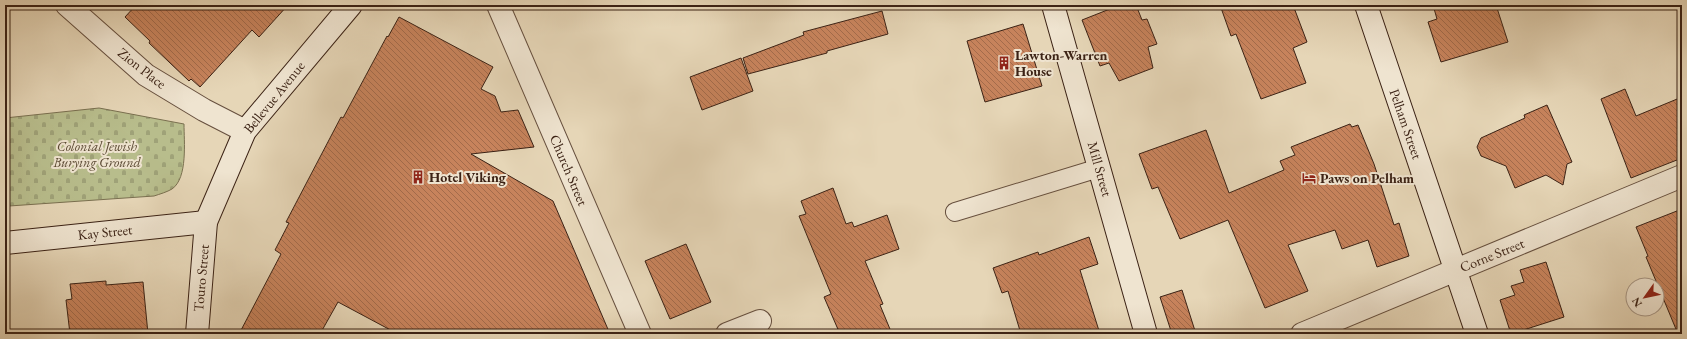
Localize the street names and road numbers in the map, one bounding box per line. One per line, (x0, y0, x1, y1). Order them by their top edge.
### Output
street label: Zion Place (114, 44, 170, 93)
street label: Bellevue Avenue (239, 57, 309, 137)
street label: Pelham Street (1386, 87, 1427, 162)
street label: Church Street (546, 132, 592, 209)
street label: Mill Street (1084, 139, 1117, 199)
street label: Kay Street (77, 220, 134, 244)
street label: Corne Street (1457, 234, 1527, 276)
street label: Touro Street (189, 243, 213, 312)

